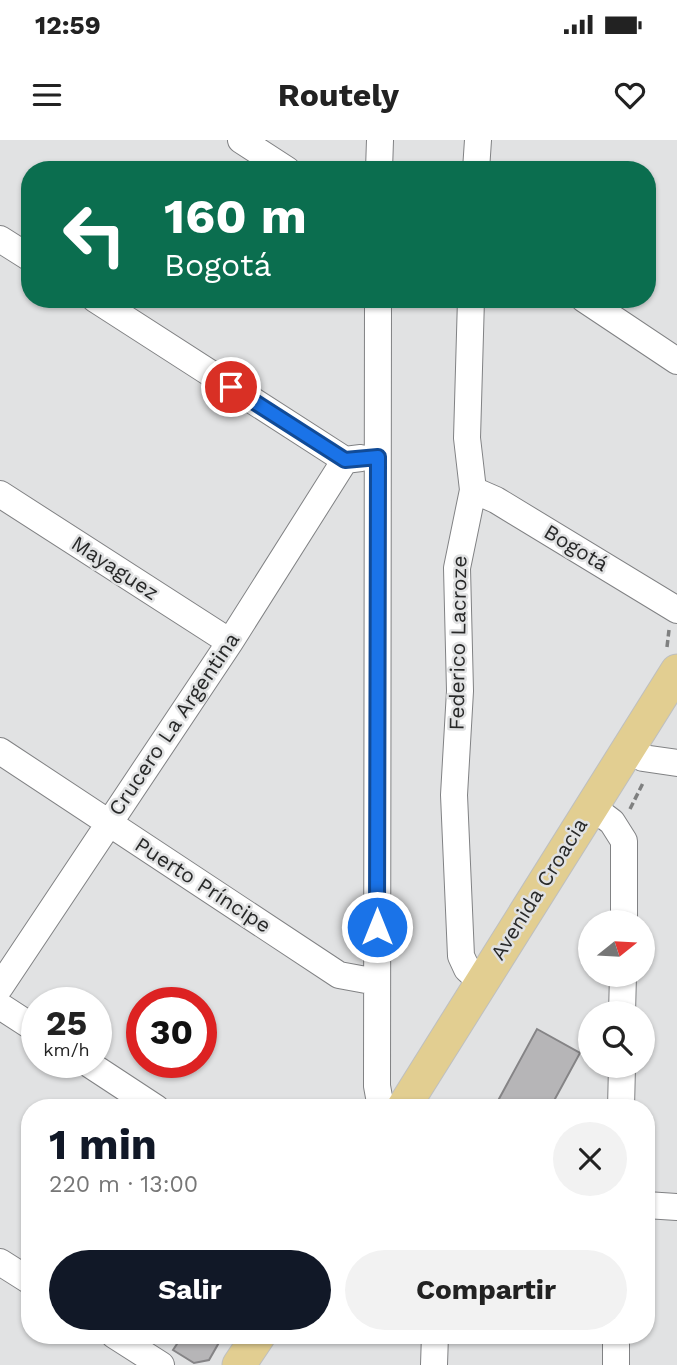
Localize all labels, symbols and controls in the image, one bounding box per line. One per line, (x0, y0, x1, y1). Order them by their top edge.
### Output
text: 12:59 (35, 10, 101, 40)
icon: menu (28, 76, 66, 114)
text: Routely (278, 76, 399, 114)
icon: heart (611, 76, 649, 114)
text: 160 m (164, 187, 307, 245)
icon: left (49, 189, 140, 280)
text: Bogotá (164, 246, 272, 284)
pin (201, 357, 261, 417)
icon: arrive (212, 368, 250, 406)
street label: Bogotá (540, 519, 613, 577)
street label: Mayaguez (67, 530, 164, 605)
street label: Federico Lacroze (443, 555, 472, 731)
street label: Crucero La Argentina (103, 627, 244, 820)
street label: Avenida Croacia (485, 813, 592, 964)
street label: Puerto Príncipe (131, 831, 276, 938)
position arrow (340, 890, 414, 964)
north arrow (578, 910, 654, 987)
map controls (578, 910, 655, 1078)
speed limit sign: 30 (126, 987, 217, 1078)
button: search (578, 1001, 655, 1078)
text: 25 (46, 1002, 87, 1044)
text: km/h (43, 1039, 90, 1060)
text: 1 min (49, 1120, 157, 1169)
button: close (553, 1122, 627, 1196)
text: 220 m · 13:00 (49, 1171, 198, 1198)
button: Salir (49, 1250, 331, 1330)
button: Compartir (345, 1250, 627, 1330)

